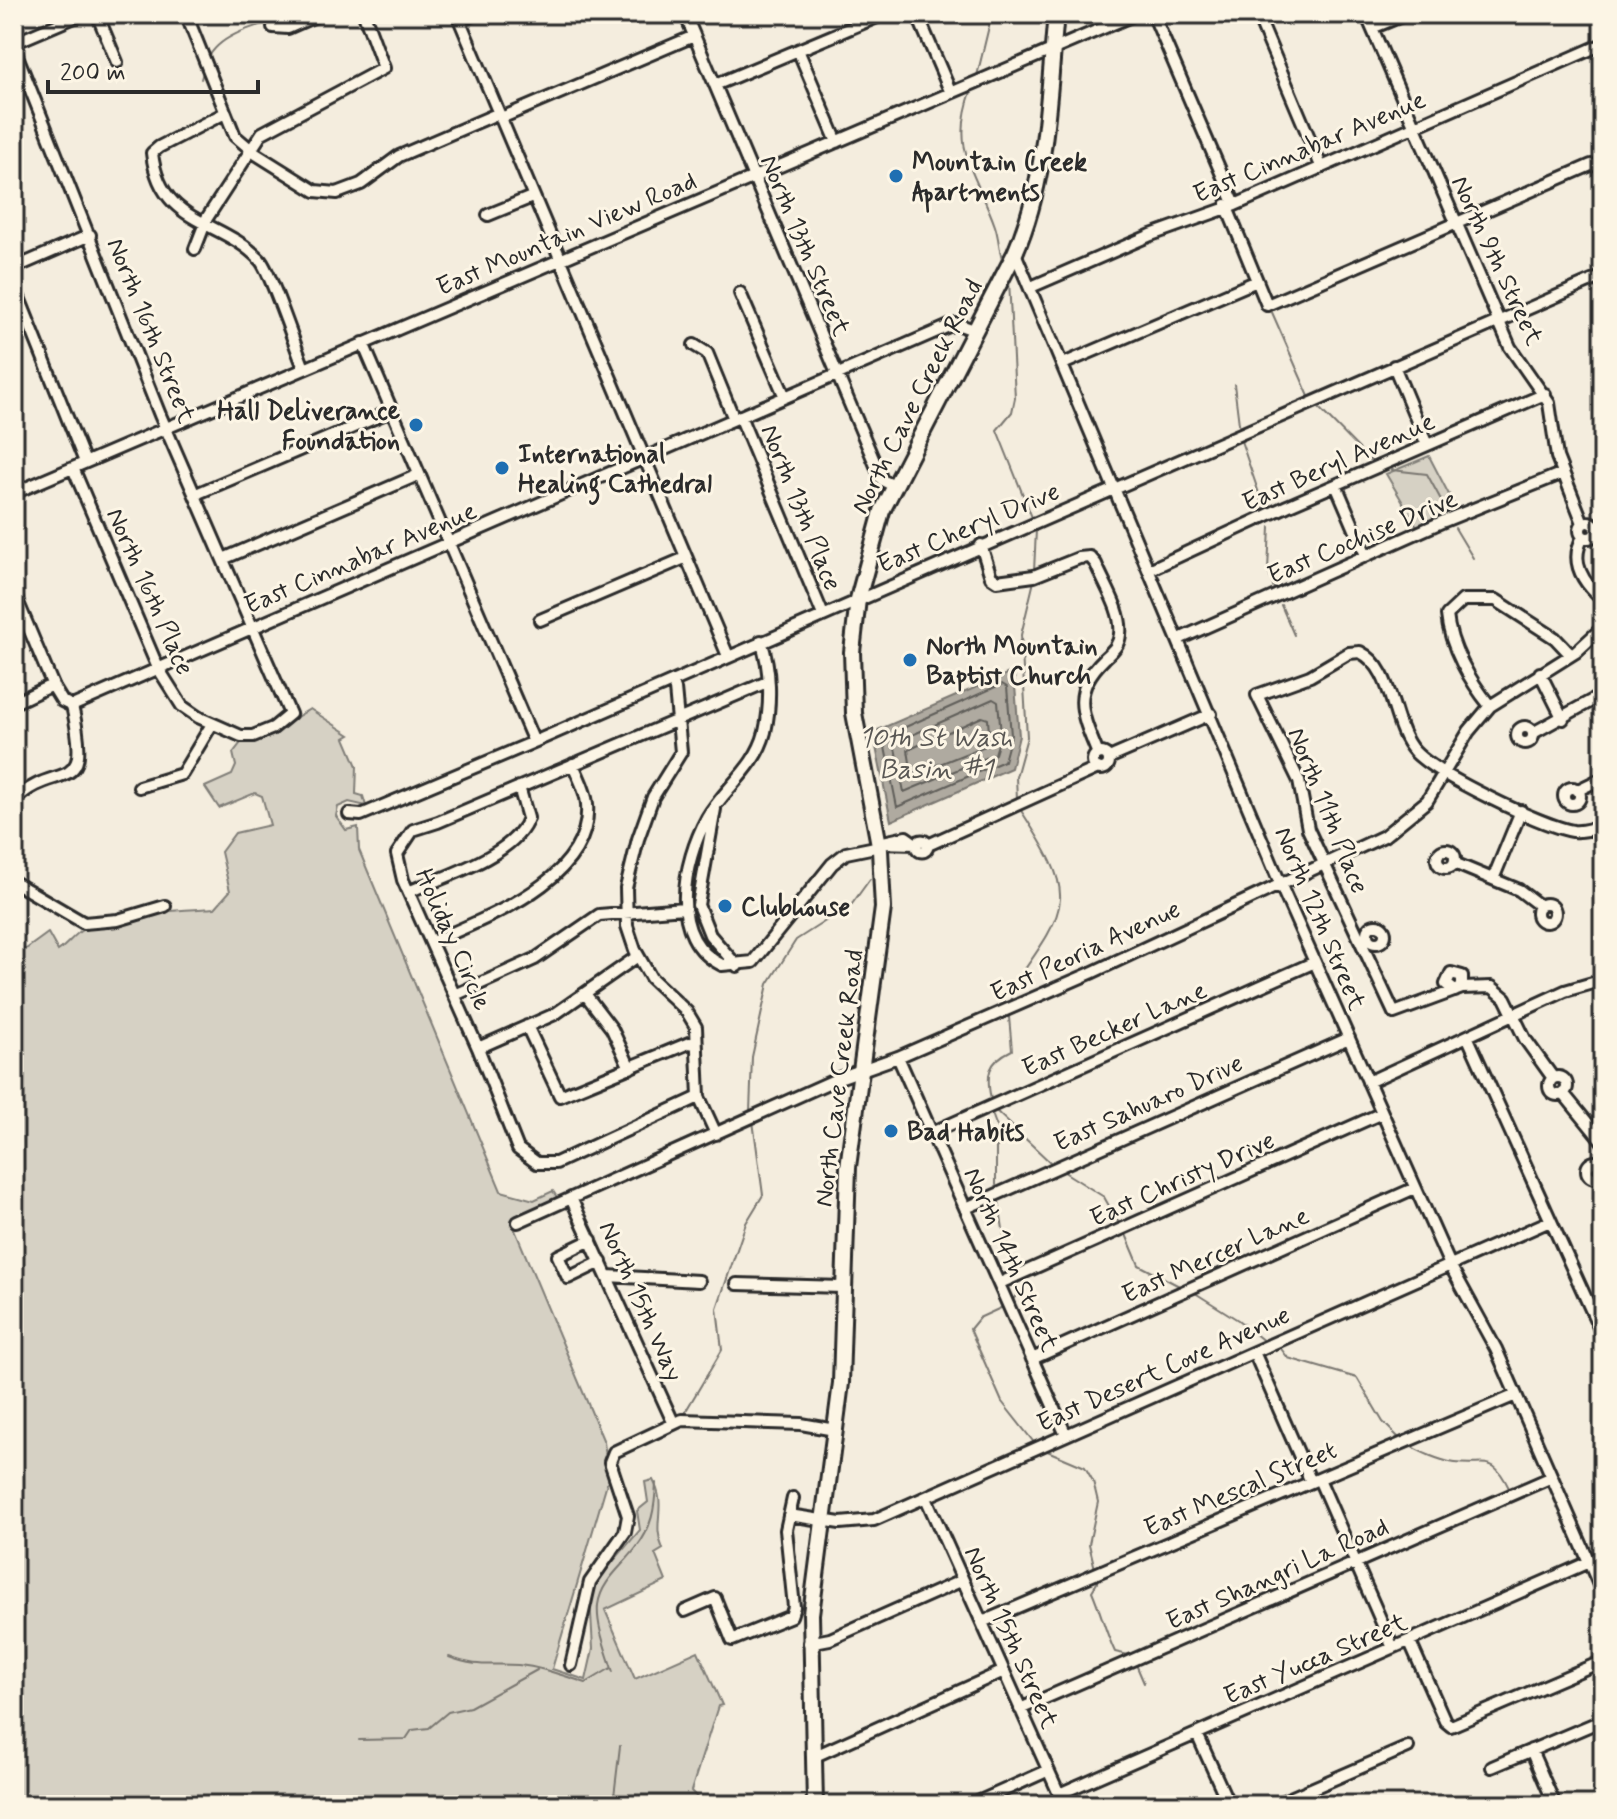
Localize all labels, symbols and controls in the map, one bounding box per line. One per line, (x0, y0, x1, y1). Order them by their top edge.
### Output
scale bar (48, 44, 258, 94)
text: 200 m (60, 58, 126, 89)
street label: East Cinnabar Avenue (1188, 83, 1431, 212)
place label: Mountain Creek Apartments (912, 146, 1087, 213)
street label: North 13th Street (751, 150, 858, 341)
street label: East Mountain View Road (432, 165, 702, 305)
marker: Mountain Creek Apartments (887, 167, 905, 185)
street label: North 9th Street (1442, 171, 1550, 351)
street label: North 16th Street (98, 233, 203, 428)
street label: North Cave Creek Road (844, 274, 992, 520)
place label: Hall Deliverance Foundation (217, 395, 400, 459)
street label: East Beryl Avenue (1237, 405, 1441, 521)
marker: Hall Deliverance Foundation (407, 416, 425, 434)
street label: North 13th Place (751, 420, 849, 596)
place label: International Healing Cathedral (518, 438, 712, 505)
marker: International Healing Cathedral (493, 459, 511, 477)
street label: East Cheryl Drive (872, 475, 1065, 583)
street label: East Cochise Drive (1263, 482, 1463, 593)
street label: East Cinnabar Avenue (239, 494, 482, 623)
street label: North 16th Place (97, 503, 201, 681)
place label: North Mountain Baptist Church (926, 630, 1098, 694)
marker: North Mountain Baptist Church (901, 651, 919, 669)
water label: 10th St Wash Basin #1 (859, 720, 1013, 789)
street label: North 11th Place (1278, 723, 1376, 899)
street label: North 12th Street (1265, 822, 1373, 1016)
street label: Holiday Circle (406, 864, 499, 1016)
place label: Clubhouse (741, 891, 850, 925)
street label: East Peoria Avenue (985, 893, 1186, 1011)
marker: Clubhouse (716, 897, 734, 915)
street label: North Cave Creek Road (807, 948, 873, 1209)
street label: East Becker Lane (1017, 974, 1213, 1086)
street label: East Sahuaro Drive (1049, 1047, 1249, 1161)
place label: Bad Habits (907, 1116, 1025, 1150)
marker: Bad Habits (882, 1122, 900, 1140)
street label: East Christy Drive (1085, 1124, 1281, 1236)
street label: North 14th Street (954, 1162, 1066, 1357)
street label: East Mercer Lane (1117, 1199, 1315, 1312)
street label: North 15th Way (590, 1216, 691, 1387)
street label: East Desert Cove Avenue (1032, 1299, 1296, 1441)
street label: East Mescal Street (1139, 1434, 1342, 1546)
street label: East Shangri La Road (1161, 1511, 1394, 1639)
street label: North 15th Street (955, 1541, 1066, 1734)
street label: East Yucca Street (1219, 1606, 1413, 1714)

